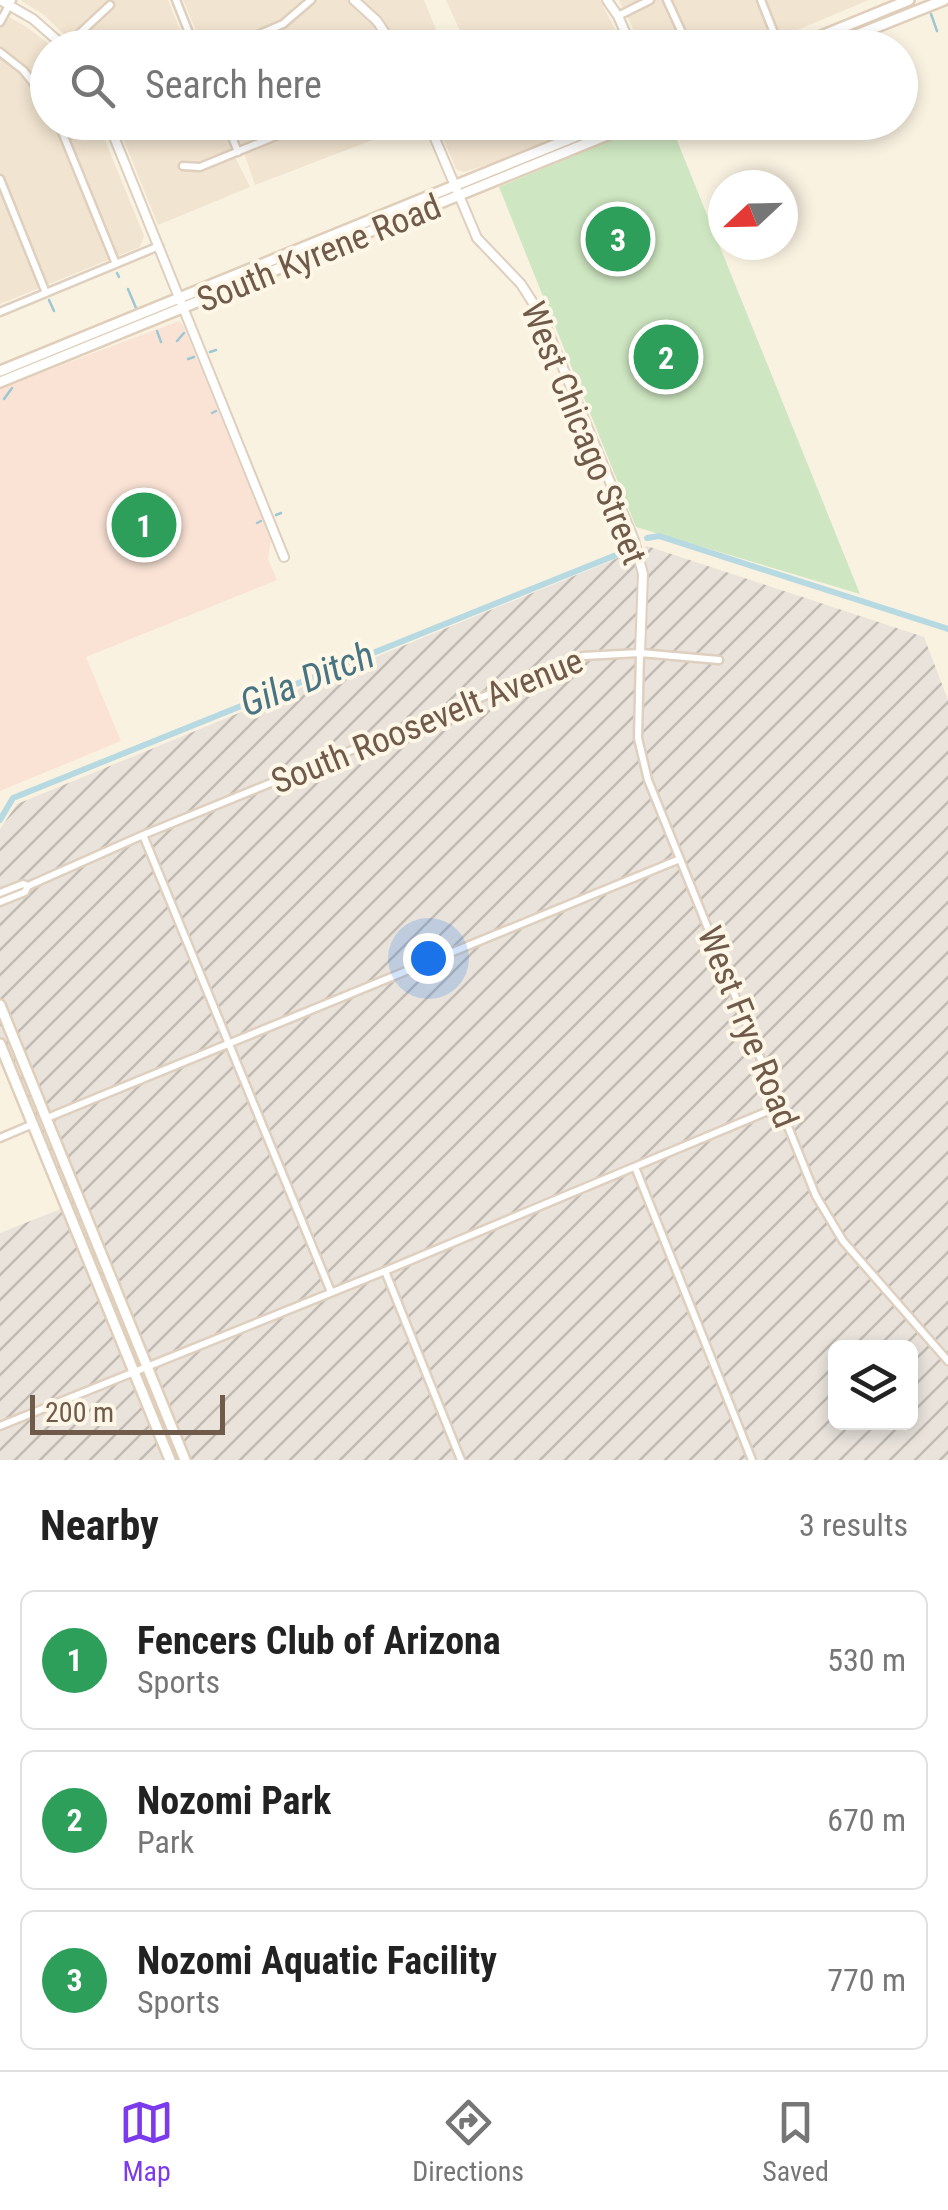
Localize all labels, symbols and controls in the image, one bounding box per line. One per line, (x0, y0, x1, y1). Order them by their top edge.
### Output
search box (30, 30, 918, 140)
icon: search (65, 58, 120, 113)
text: Search here (145, 63, 322, 107)
north arrow (708, 170, 798, 260)
street label: South Kyrene Road (191, 186, 447, 321)
pin: 3 (586, 202, 650, 276)
street label: West Chicago Street (512, 296, 655, 570)
pin: 2 (634, 320, 698, 394)
pin: 1 (112, 488, 176, 562)
water label: Gila Ditch (234, 632, 380, 726)
street label: South Roosevelt Avenue (266, 640, 589, 803)
street label: West Frye Road (689, 921, 807, 1134)
your location (403, 933, 454, 984)
map controls (828, 1340, 918, 1430)
button: layers (828, 1340, 918, 1430)
scale bar (30, 1390, 225, 1434)
text: 200 m (45, 1396, 114, 1429)
text: Nearby (40, 1501, 159, 1550)
text: 3 results (799, 1506, 908, 1544)
text: Fencers Club of Arizona (137, 1619, 501, 1663)
text: 1 (66, 1641, 83, 1679)
text: 530 m (827, 1641, 906, 1679)
text: Sports (137, 1663, 220, 1701)
text: Nozomi Park (137, 1779, 331, 1823)
text: 2 (66, 1801, 83, 1839)
text: 670 m (827, 1801, 906, 1839)
text: Park (137, 1823, 194, 1861)
text: Nozomi Aquatic Facility (137, 1939, 497, 1983)
text: 3 (66, 1961, 83, 1999)
text: 770 m (827, 1961, 906, 1999)
text: Sports (137, 1983, 220, 2021)
tab: Map (119, 2095, 174, 2188)
tab: Directions (412, 2095, 524, 2188)
tab: Saved (762, 2095, 829, 2188)

